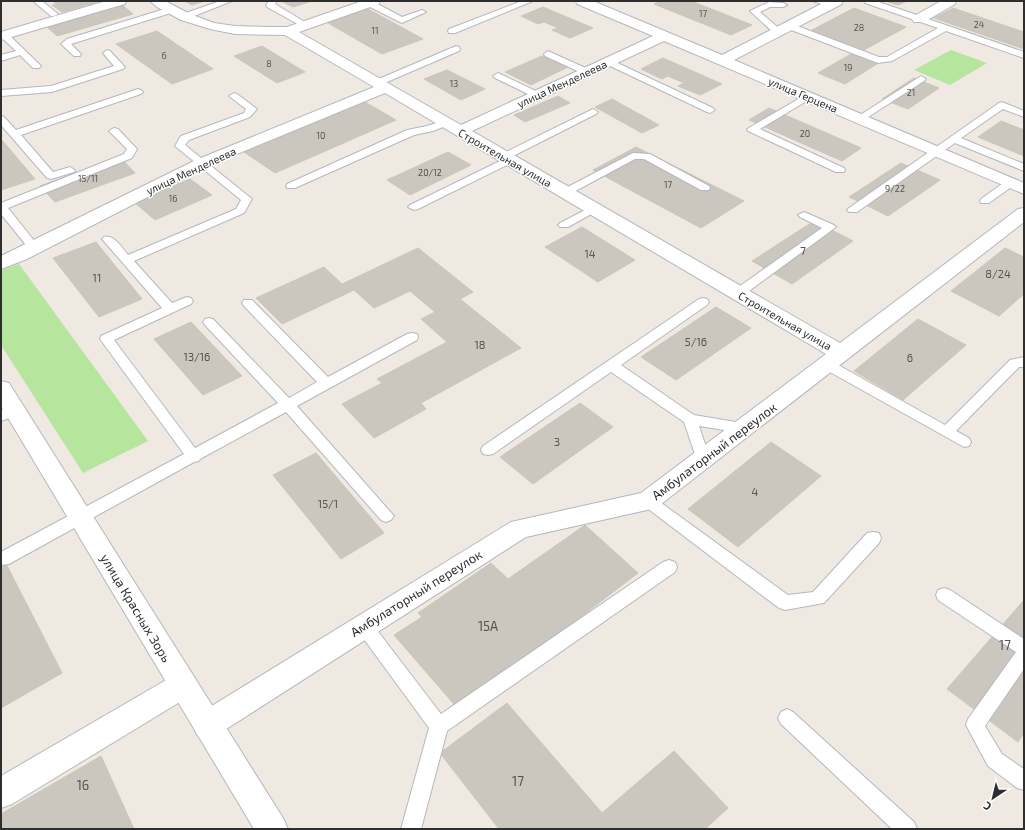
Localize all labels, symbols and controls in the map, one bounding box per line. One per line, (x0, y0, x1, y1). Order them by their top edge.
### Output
house number: 17 (699, 8, 707, 19)
house number: 24 (974, 19, 985, 30)
house number: 28 (854, 22, 864, 33)
house number: 11 (371, 25, 379, 36)
house number: 6 (161, 50, 167, 61)
street label: улица Менделеева (515, 57, 609, 111)
house number: 8 (266, 58, 272, 69)
house number: 19 (844, 62, 852, 73)
street label: улица Герцена (766, 74, 840, 116)
house number: 13 (450, 78, 458, 89)
house number: 21 (907, 87, 915, 98)
street label: Строительная улица (456, 126, 554, 190)
house number: 20 (800, 128, 810, 139)
house number: 10 (316, 130, 326, 141)
street label: улица Менделеева (144, 144, 238, 198)
house number: 20/12 (418, 167, 442, 178)
house number: 15/11 (78, 173, 98, 184)
house number: 17 (664, 179, 672, 190)
house number: 9/22 (885, 183, 905, 194)
house number: 16 (169, 193, 177, 204)
house number: 7 (800, 244, 806, 257)
house number: 14 (584, 247, 596, 260)
house number: 8/24 (985, 267, 1011, 280)
house number: 11 (93, 271, 101, 284)
street label: Строительная улица (736, 289, 834, 353)
house number: 5/16 (685, 335, 707, 348)
house number: 18 (474, 338, 486, 351)
house number: 13/16 (184, 350, 210, 363)
house number: 6 (907, 351, 913, 364)
street label: Амбулаторный переулок (648, 399, 780, 503)
house number: 3 (554, 435, 560, 448)
house number: 4 (752, 485, 759, 498)
house number: 15/1 (318, 497, 338, 510)
street label: Амбулаторный переулок (347, 546, 485, 640)
street label: улица Красных Зорь (97, 551, 175, 665)
house number: 15А (478, 618, 498, 634)
house number: 17 (999, 637, 1011, 653)
house number: 17 (512, 773, 524, 789)
house number: 16 (77, 777, 89, 793)
north arrow (973, 778, 1013, 818)
text: С (980, 799, 993, 814)

